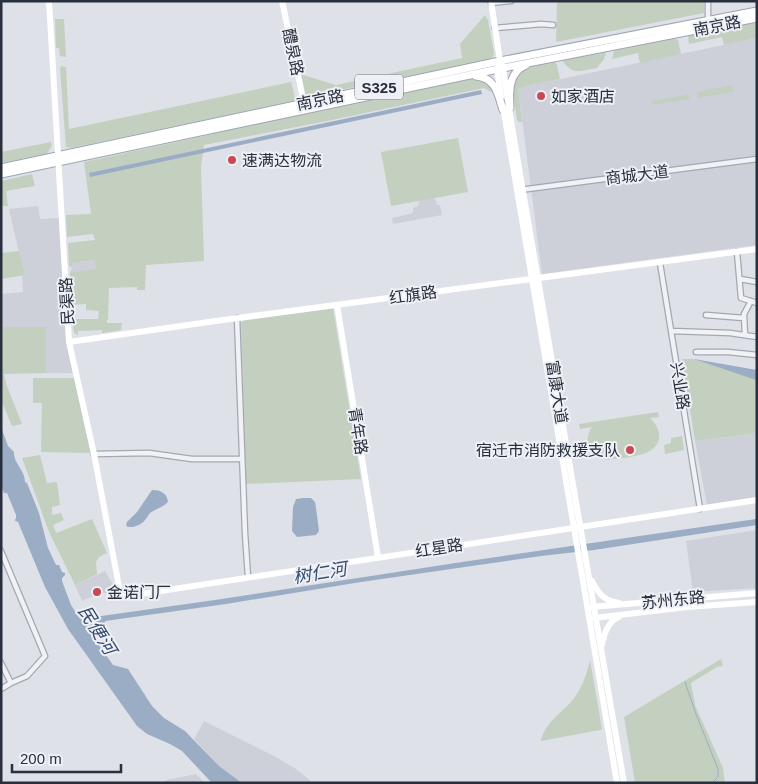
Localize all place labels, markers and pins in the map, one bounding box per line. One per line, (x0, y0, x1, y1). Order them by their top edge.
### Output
place label: 如家酒店 (551, 88, 615, 105)
marker: 如家酒店 (535, 90, 547, 102)
place label: 速满达物流 (242, 152, 322, 169)
marker: 速满达物流 (226, 154, 238, 166)
place label: 宿迁市消防救援支队 (476, 442, 620, 459)
marker: 宿迁市消防救援支队 (624, 444, 636, 456)
place label: 金诺门厂 (107, 584, 171, 601)
marker: 金诺门厂 (91, 586, 103, 598)

